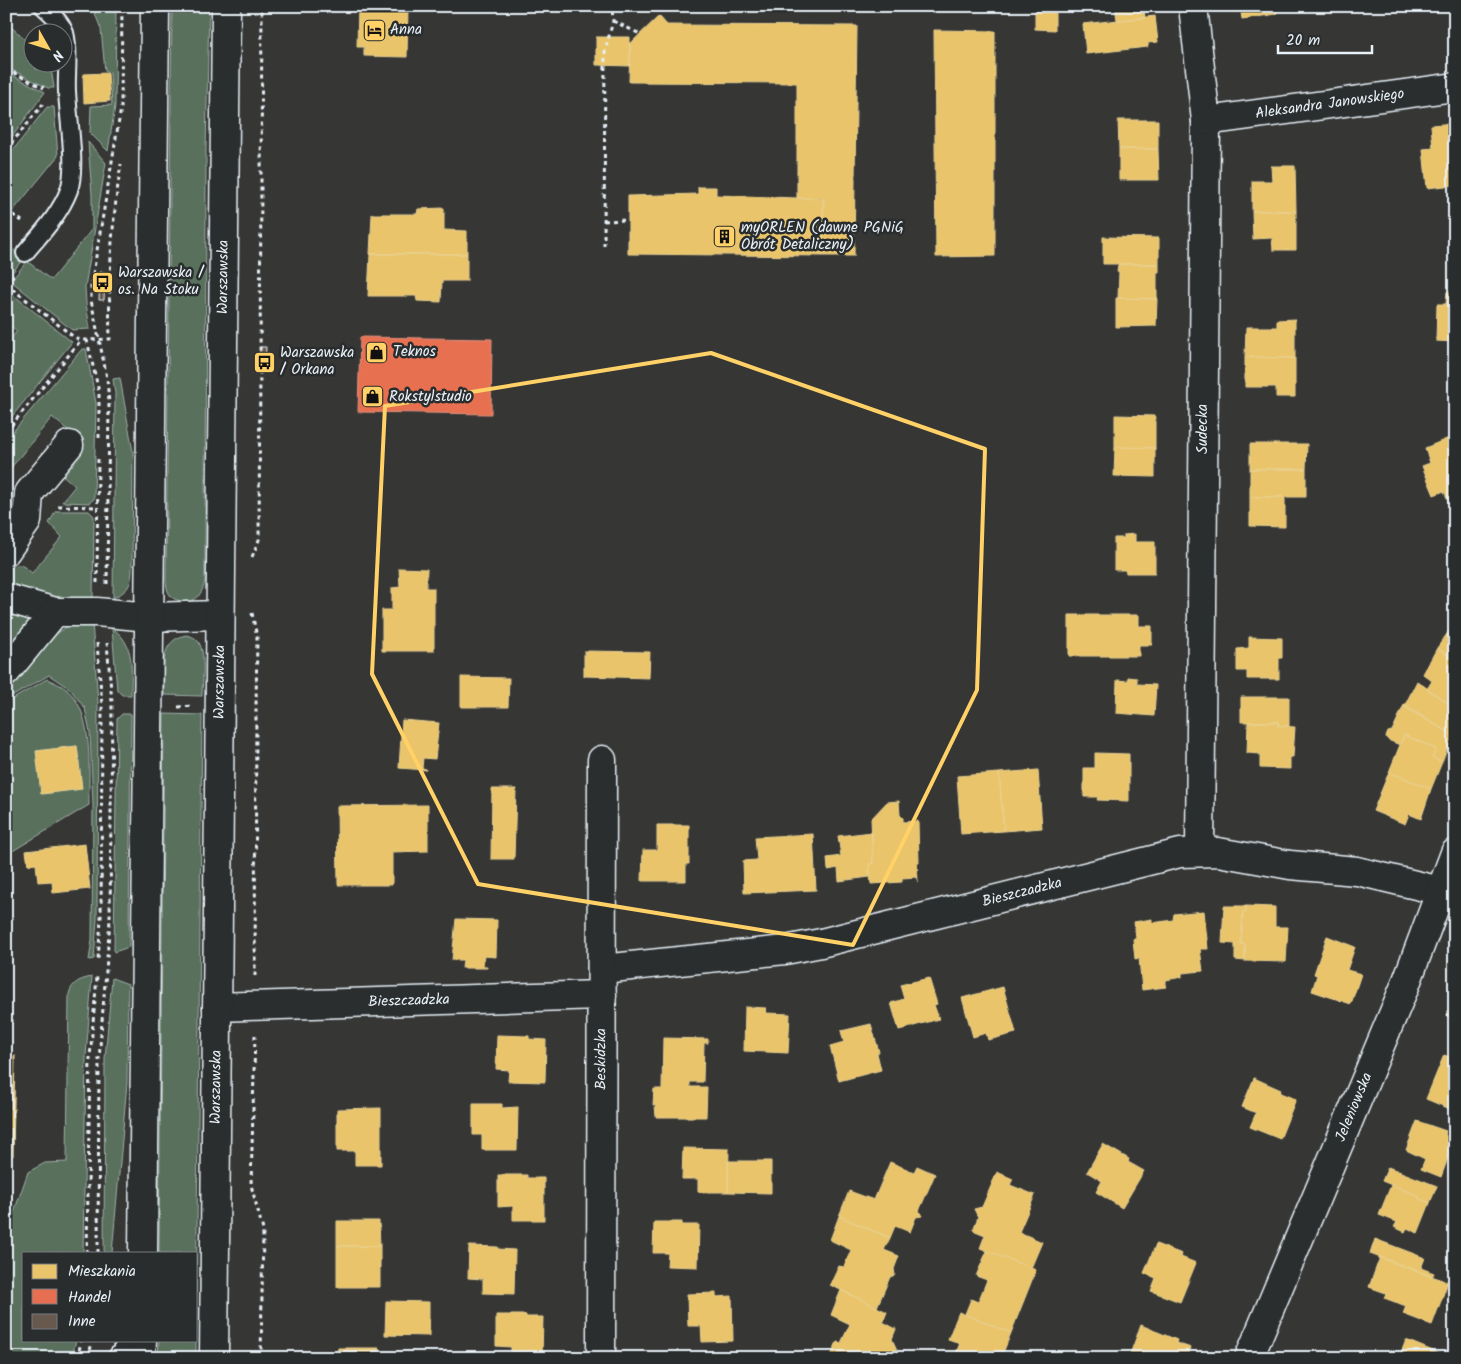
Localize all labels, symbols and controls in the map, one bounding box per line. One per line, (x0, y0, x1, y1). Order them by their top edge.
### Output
hotel icon: Anna (362, 18, 386, 42)
place label: Anna (390, 18, 422, 42)
north arrow (22, 22, 72, 72)
scale bar (1278, 22, 1372, 54)
text: 20 m (1286, 29, 1320, 53)
text: N (46, 45, 69, 66)
street label: Aleksandra Janowskiego (1254, 82, 1406, 126)
place label: myORLEN (dawne PGNiG Obrót Detaliczny) (741, 216, 904, 257)
building icon: myORLEN (dawne PGNiG Obrót Detaliczny) (713, 225, 737, 249)
street label: Warszawska (211, 240, 236, 314)
place label: Warszawska / os. Na Stoku (118, 261, 205, 302)
bus stop icon: Warszawska / os. Na Stoku (90, 270, 114, 294)
shop icon: Teknos (365, 340, 389, 364)
place label: Teknos (393, 340, 437, 364)
place label: Warszawska / Orkana (280, 341, 354, 382)
bus stop icon: Warszawska / Orkana (252, 350, 276, 374)
shop icon: Rokstylstudio (361, 385, 385, 409)
place label: Rokstylstudio (389, 385, 472, 409)
street label: Sudecka (1191, 404, 1215, 454)
street label: Warszawska (208, 645, 232, 719)
street label: Bieszczadzka (980, 871, 1065, 914)
street label: Bieszczadzka (368, 988, 450, 1014)
street label: Beskidzka (589, 1028, 614, 1090)
street label: Warszawska (204, 1050, 229, 1124)
street label: Jeleniowska (1329, 1069, 1379, 1146)
legend (22, 1252, 198, 1342)
text: Mieszkania (68, 1260, 136, 1284)
text: Handel (68, 1286, 111, 1310)
text: Inne (68, 1310, 96, 1334)

